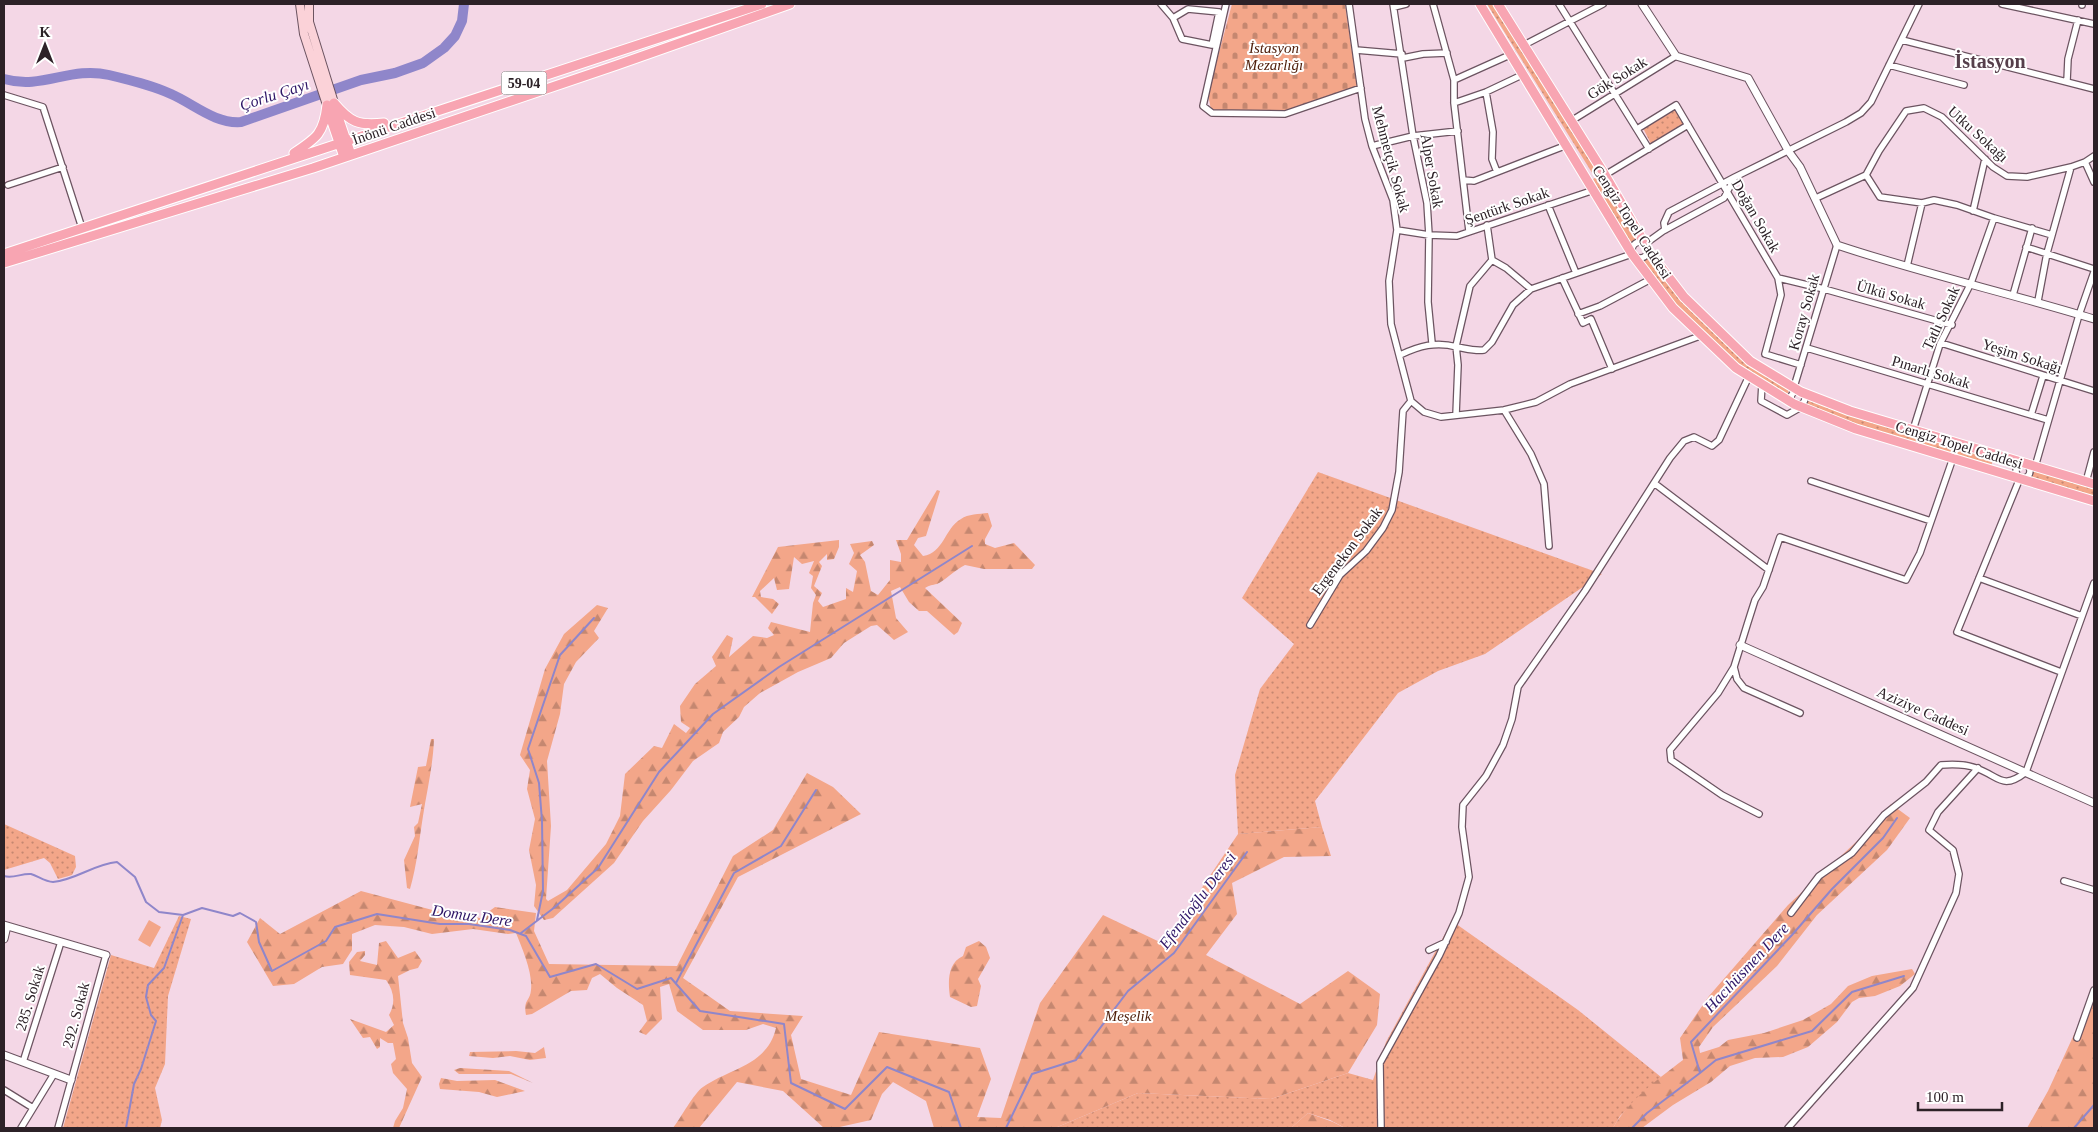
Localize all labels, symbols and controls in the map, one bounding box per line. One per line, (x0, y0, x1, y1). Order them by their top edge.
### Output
north arrow (20, 20, 70, 70)
text: K (40, 25, 51, 40)
park label: İstasyon Mezarlığı (1244, 40, 1303, 73)
district label: İstasyon (1954, 49, 2026, 73)
street label: Gök Sokak (1584, 53, 1650, 103)
road number: 59-04 (502, 72, 546, 95)
water label: Çorlu Çayı (237, 75, 311, 115)
street label: Utku Sokağı (1945, 103, 2011, 165)
street label: İnönü Caddesi (350, 104, 438, 148)
street label: Mehmetçik Sokak (1369, 104, 1413, 214)
street label: Alper Sokak (1418, 132, 1447, 210)
street label: Cengiz Topel Caddesi (1589, 162, 1675, 282)
street label: Doğan Sokak (1729, 177, 1783, 256)
street label: Şentürk Sokak (1463, 184, 1552, 228)
street label: Koray Sokak (1785, 271, 1823, 352)
street label: Ülkü Sokak (1855, 277, 1928, 313)
street label: Tatlı Sokak (1919, 283, 1963, 352)
street label: Yeşim Sokağı (1980, 336, 2064, 376)
street label: Pınarlı Sokak (1890, 352, 1973, 392)
street label: Cengiz Topel Caddesi (1894, 418, 2024, 472)
street label: Ergenekon Sokak (1309, 503, 1386, 598)
street label: Aziziye Caddesi (1875, 684, 1971, 738)
water label: Efendioğlu Deresi (1155, 849, 1240, 953)
water label: Domuz Dere (430, 901, 513, 930)
water label: Hacıhüsmen Dere (1700, 919, 1792, 1016)
street label: 285. Sokak (12, 963, 48, 1033)
street label: 292. Sokak (60, 980, 93, 1050)
park label: Meşelik (1104, 1008, 1152, 1024)
scale bar (1918, 1080, 2002, 1112)
text: 100 m (1926, 1089, 1964, 1105)

